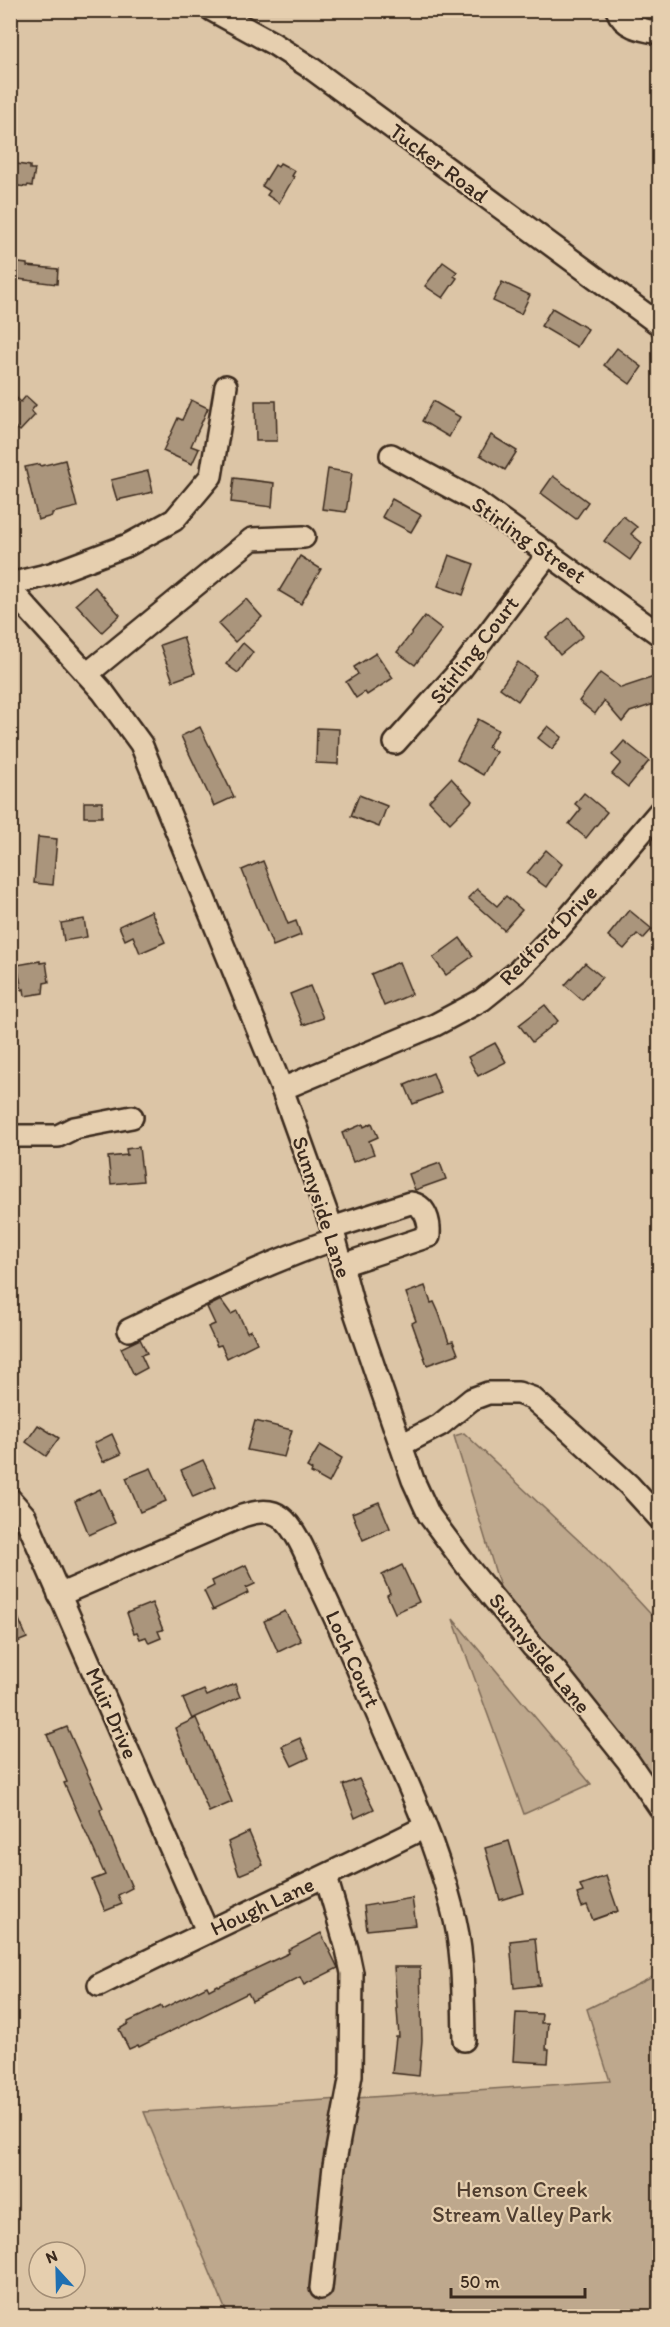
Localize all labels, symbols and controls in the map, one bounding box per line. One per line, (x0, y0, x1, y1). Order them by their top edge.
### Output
street label: Tucker Road (384, 117, 494, 209)
street label: Stirling Street (467, 491, 591, 589)
street label: Stirling Court (424, 591, 524, 709)
street label: Redford Drive (493, 879, 603, 991)
street label: Sunnyside Lane (286, 1133, 358, 1281)
street label: Sunnyside Lane (483, 1587, 597, 1719)
street label: Loch Court (320, 1606, 386, 1712)
street label: Muir Drive (80, 1663, 144, 1763)
street label: Hough Lane (206, 1870, 318, 1942)
park label: Henson Creek Stream Valley Park (432, 2176, 612, 2228)
north arrow (27, 2240, 87, 2300)
text: N (43, 2246, 60, 2267)
scale bar (451, 2261, 584, 2299)
text: 50 m (460, 2271, 500, 2293)

